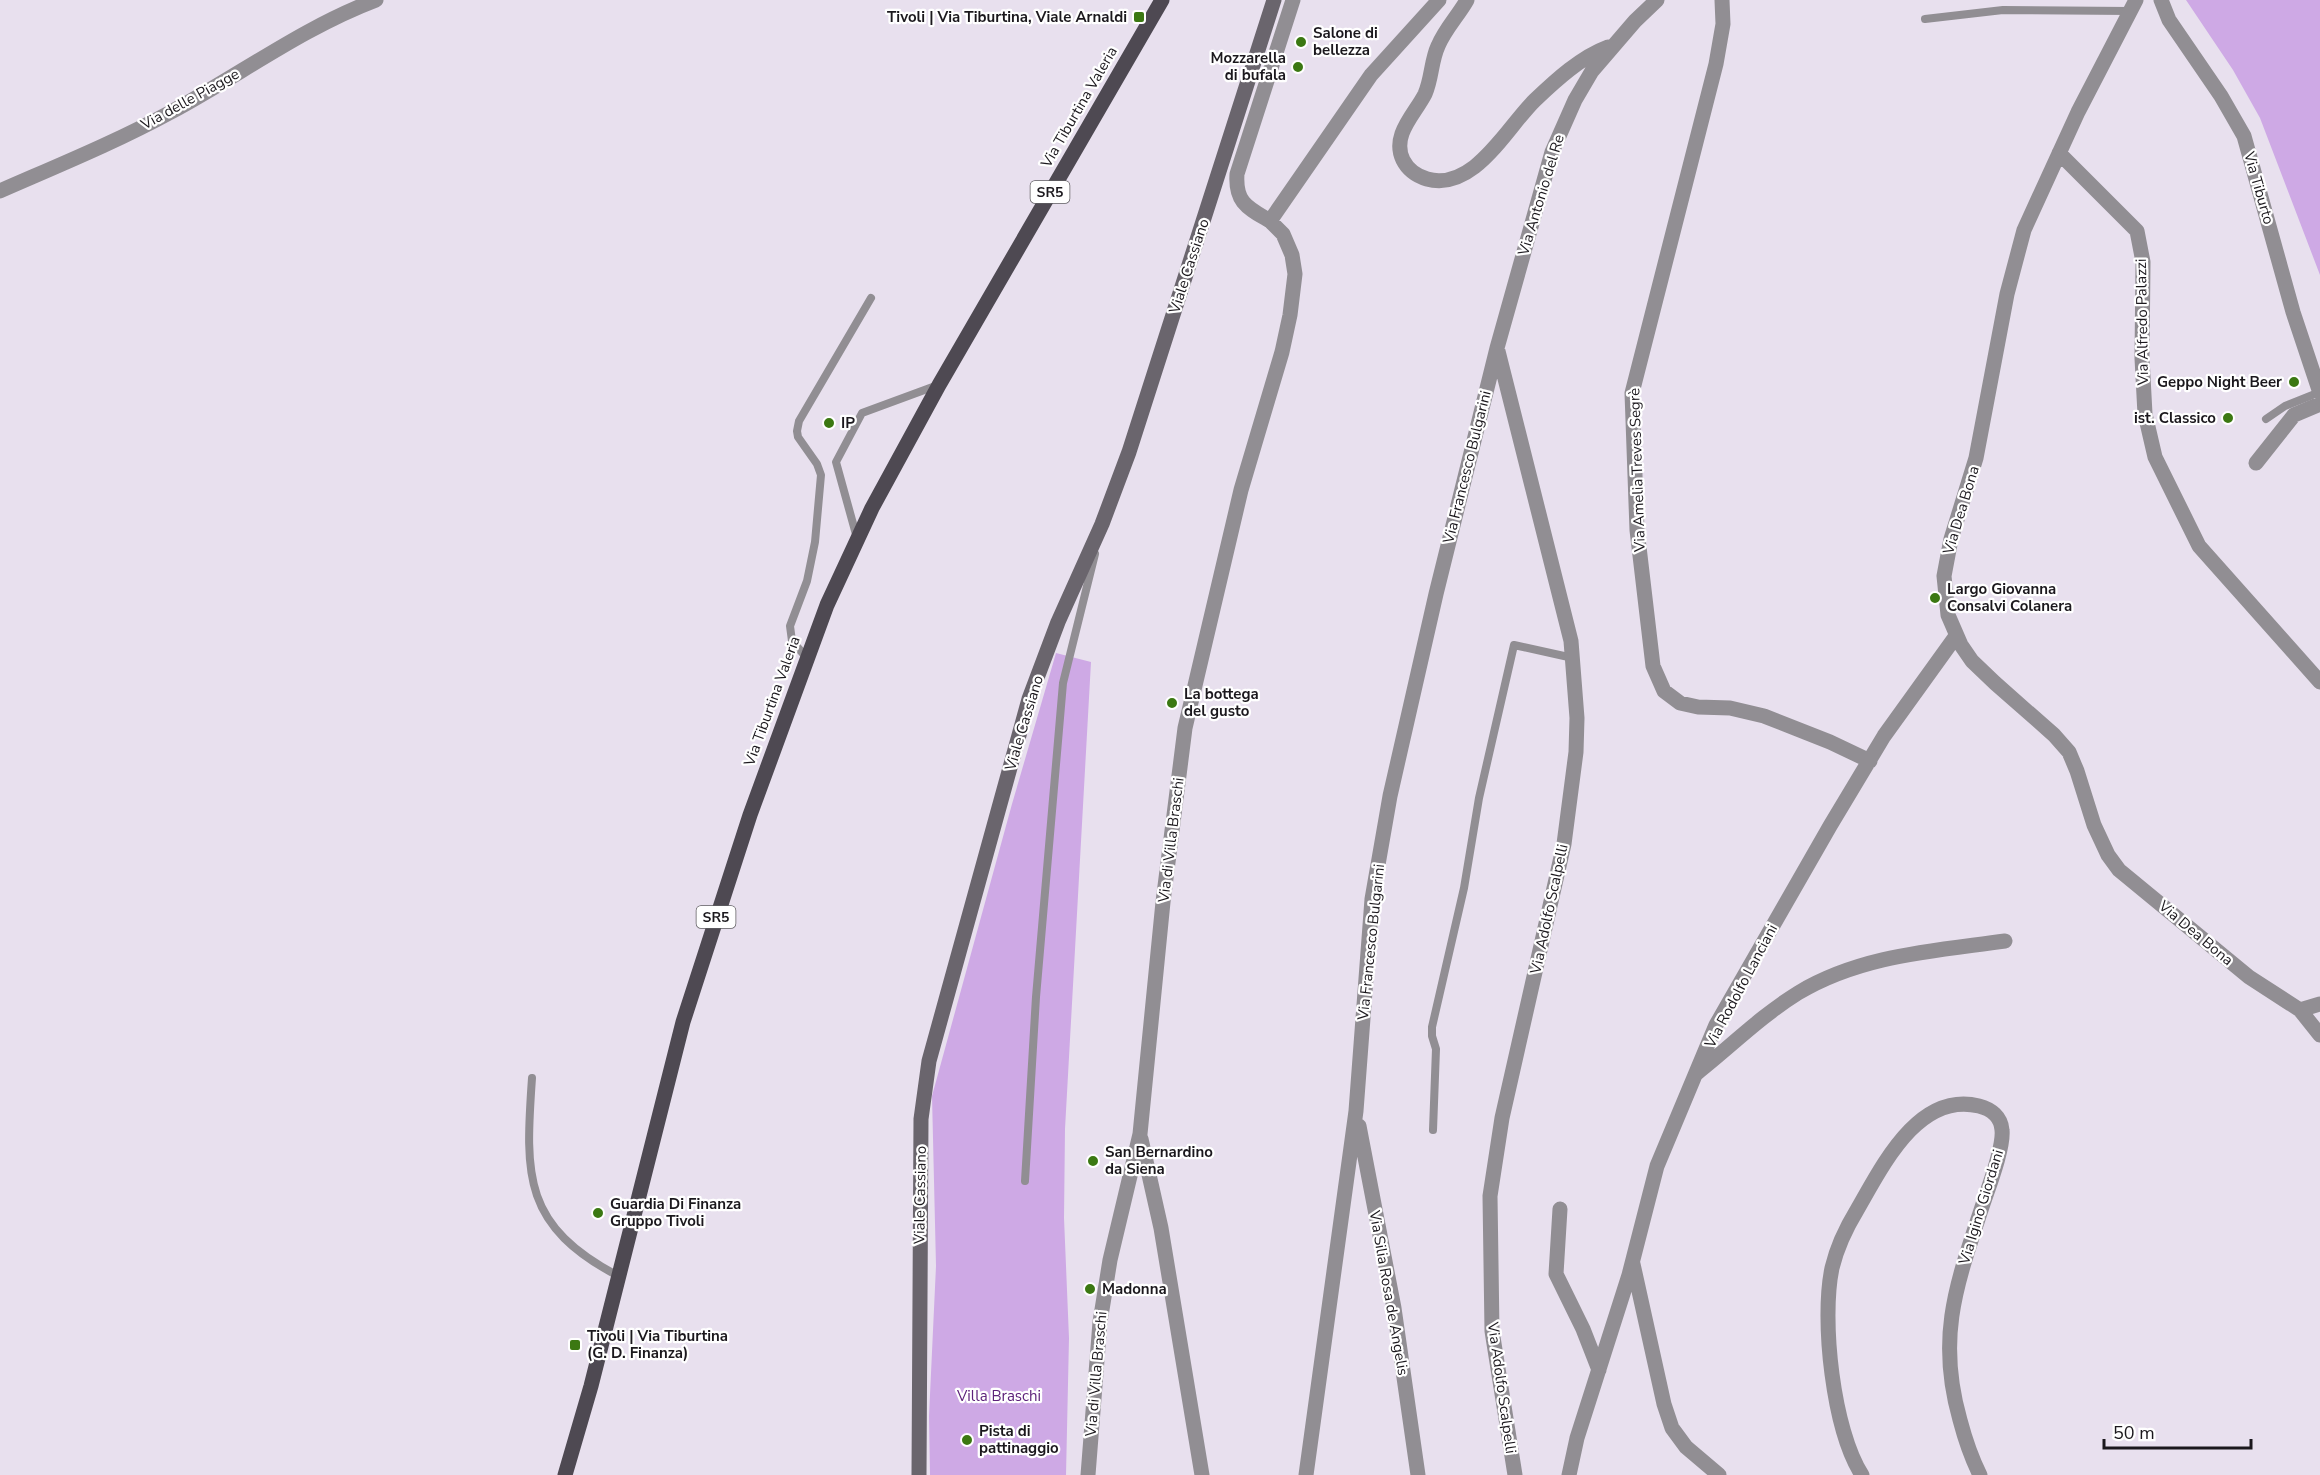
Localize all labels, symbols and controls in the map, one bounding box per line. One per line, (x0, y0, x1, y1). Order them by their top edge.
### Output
place label: Tivoli | Via Tiburtina, Viale Arnaldi (887, 7, 1127, 27)
marker: Tivoli | Via Tiburtina, Viale Arnaldi (1132, 10, 1146, 24)
place label: Salone di bellezza (1313, 23, 1378, 60)
marker: Salone di bellezza (1294, 35, 1308, 49)
street label: Via Tiburtina Valeria (1036, 43, 1122, 172)
place label: Mozzarella di bufala (1210, 48, 1286, 85)
marker: Mozzarella di bufala (1291, 60, 1305, 74)
street label: Via delle Piagge (136, 64, 243, 135)
street label: Via Antonio del Re (1513, 132, 1569, 259)
street label: Via Tiburto (2239, 148, 2279, 227)
road number: SR5 (1030, 181, 1070, 203)
street label: Viale Cassiano (1164, 216, 1214, 317)
street label: Via Alfredo Palazzi (2131, 258, 2153, 387)
place label: Geppo Night Beer (2157, 372, 2282, 392)
marker: Geppo Night Beer (2287, 375, 2301, 389)
street label: Via Francesco Bulgarini (1438, 388, 1496, 547)
street label: Via Amelia Treves Segrè (1624, 388, 1650, 553)
place label: ist. Classico (2134, 408, 2216, 428)
marker: ist. Classico (2221, 411, 2235, 425)
place label: IP (841, 413, 855, 433)
marker: IP (822, 416, 836, 430)
street label: Via Dea Bona (1938, 463, 1984, 558)
place label: Largo Giovanna Consalvi Colanera (1947, 579, 2072, 616)
marker: Largo Giovanna Consalvi Colanera (1928, 591, 1942, 605)
street label: Via Tiburtina Valeria (739, 633, 805, 770)
street label: Viale Cassiano (1000, 673, 1048, 774)
place label: La bottega del gusto (1184, 684, 1259, 721)
marker: La bottega del gusto (1165, 696, 1179, 710)
street label: Via di Villa Braschi (1153, 776, 1189, 905)
street label: Via Adolfo Scalpelli (1525, 842, 1573, 977)
street label: Via Francesco Bulgarini (1353, 863, 1389, 1022)
street label: Via Dea Bona (2154, 895, 2237, 970)
road number: SR5 (696, 906, 736, 928)
street label: Via Rodolfo Lanciani (1699, 921, 1782, 1052)
place label: San Bernardino da Siena (1105, 1142, 1213, 1179)
street label: Viale Cassiano (909, 1146, 931, 1245)
street label: Via Igino Giordani (1954, 1147, 2008, 1268)
marker: San Bernardino da Siena (1086, 1154, 1100, 1168)
place label: Guardia Di Finanza Gruppo Tivoli (610, 1194, 741, 1231)
marker: Guardia Di Finanza Gruppo Tivoli (591, 1206, 605, 1220)
street label: Via Silia Rosa de Angelis (1364, 1208, 1413, 1377)
place label: Madonna (1102, 1279, 1167, 1299)
marker: Madonna (1083, 1282, 1097, 1296)
street label: Via di Villa Braschi (1080, 1310, 1111, 1439)
street label: Via Adolfo Scalpelli (1483, 1320, 1521, 1455)
place label: Tivoli | Via Tiburtina (G. D. Finanza) (587, 1326, 728, 1363)
marker: Tivoli | Via Tiburtina (G. D. Finanza) (568, 1338, 582, 1352)
park label: Villa Braschi (956, 1386, 1041, 1406)
scale bar (2104, 1412, 2251, 1450)
place label: Pista di pattinaggio (979, 1421, 1059, 1458)
text: 50 m (2113, 1421, 2155, 1445)
marker: Pista di pattinaggio (960, 1433, 974, 1447)

